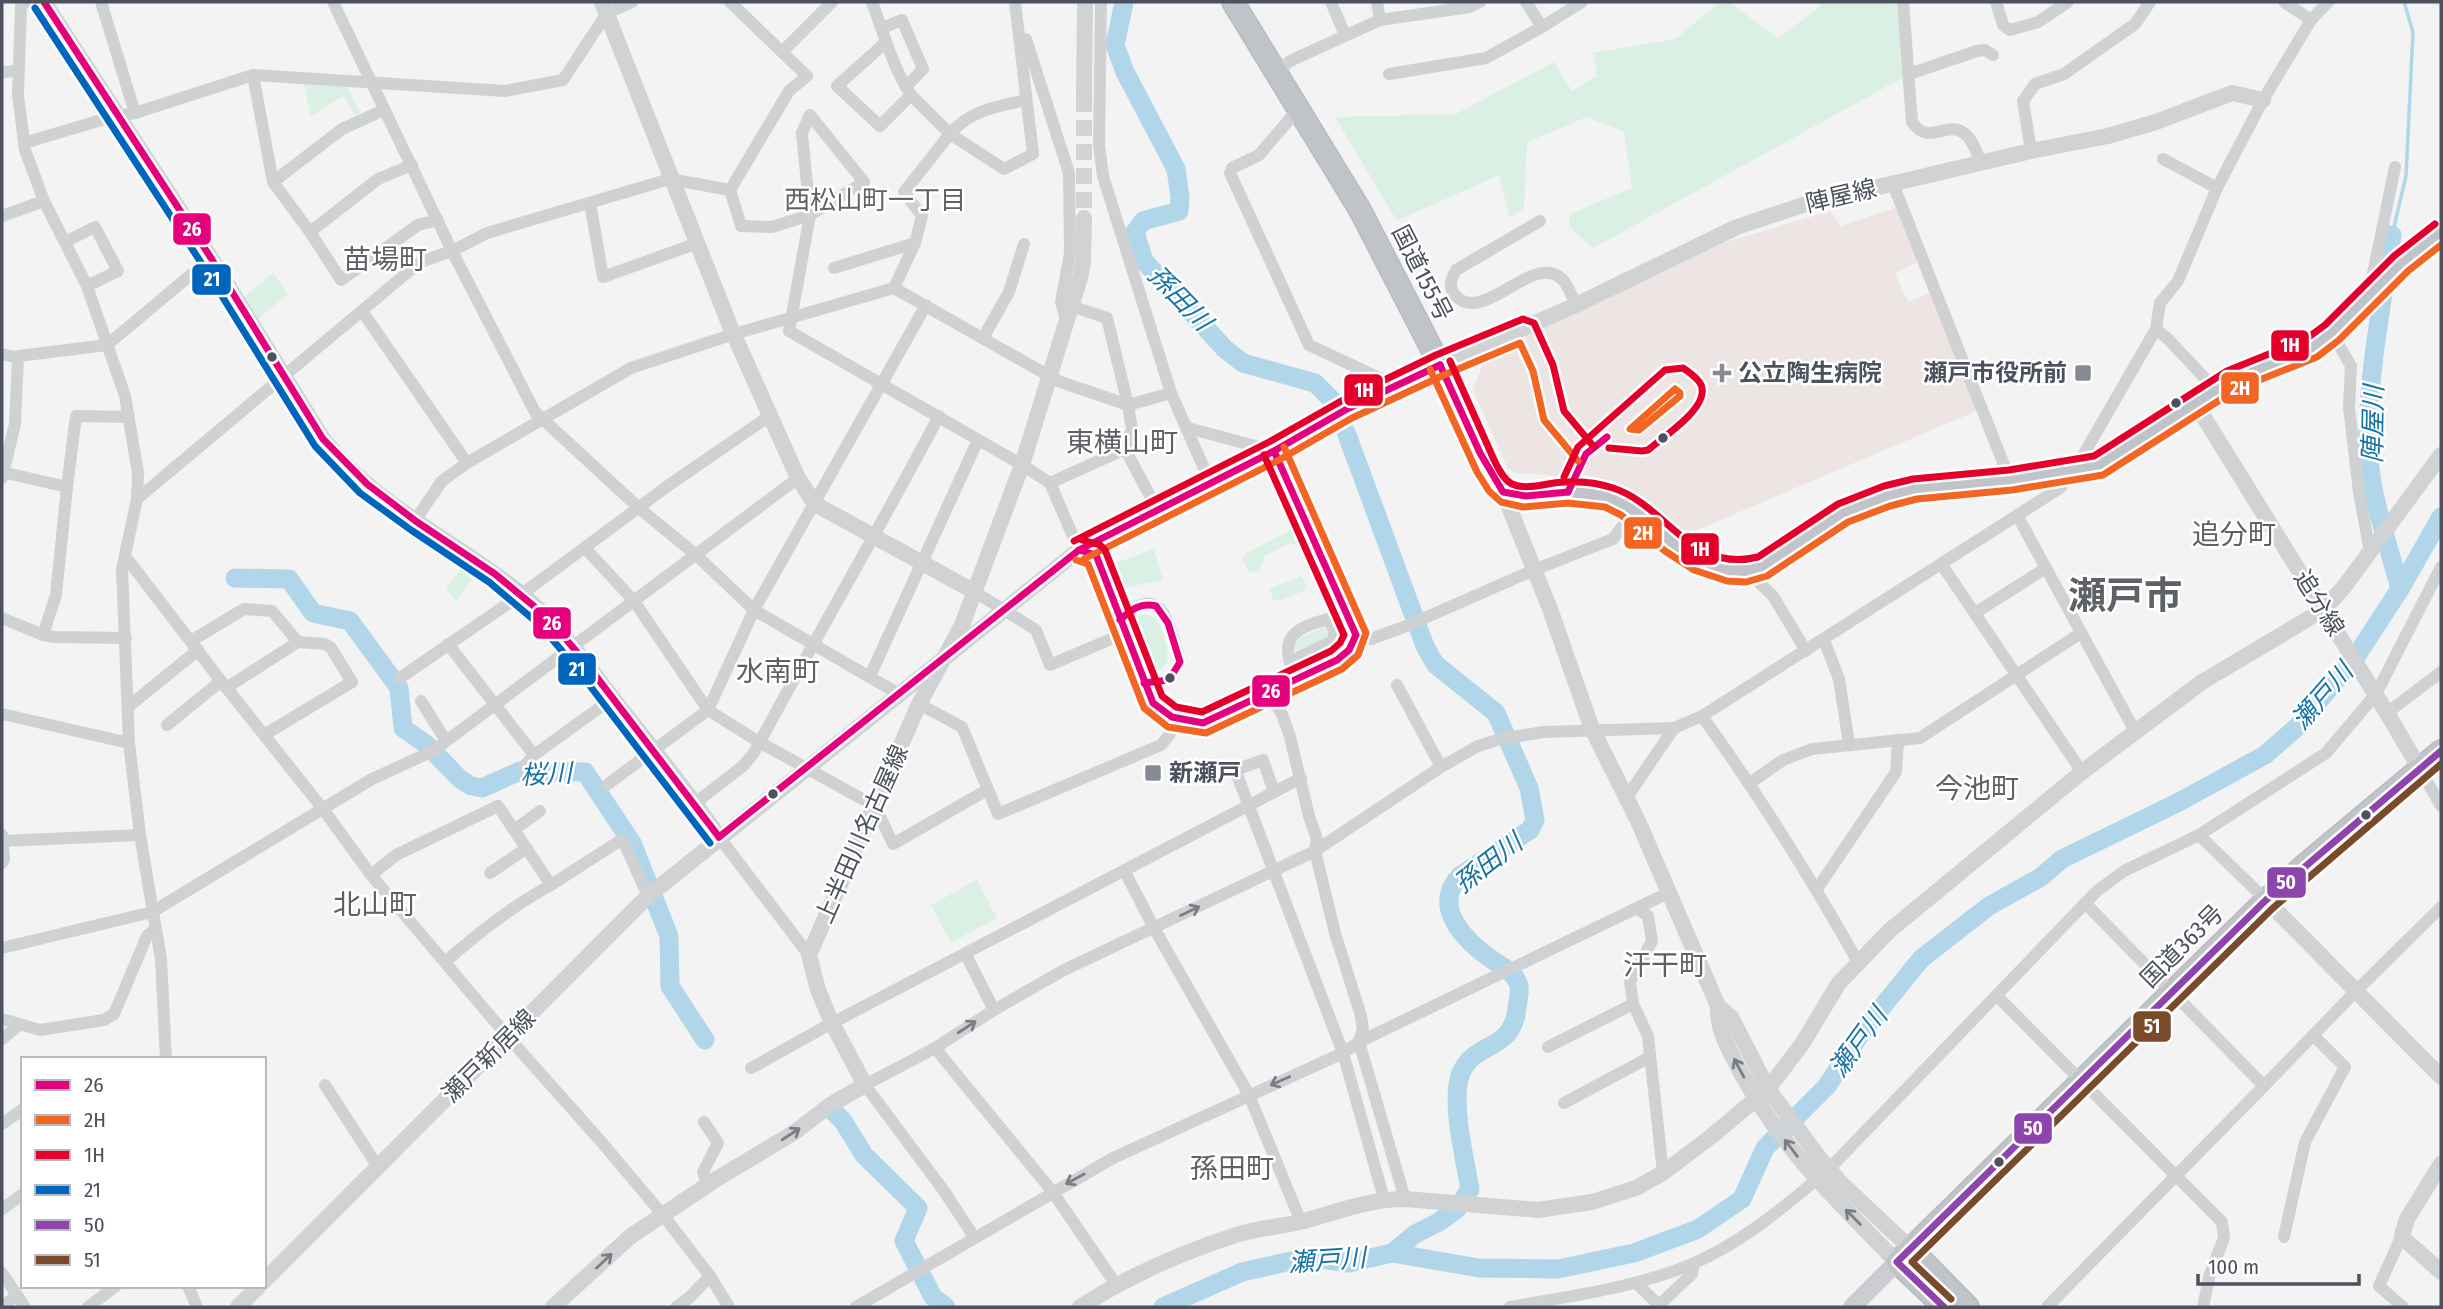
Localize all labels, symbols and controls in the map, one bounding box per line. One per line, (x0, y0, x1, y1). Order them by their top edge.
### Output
street label: 陣屋線 (1803, 174, 1879, 218)
district label: 西松山町一丁目 (784, 185, 966, 216)
line badge: 26 (172, 212, 212, 246)
text: 26 (182, 218, 201, 241)
street label: 国道155号 (1386, 221, 1458, 325)
district label: 苗場町 (343, 243, 427, 276)
water label: 孫田川 (1141, 260, 1220, 339)
line badge: 21 (191, 263, 232, 296)
text: 21 (203, 268, 220, 291)
line badge: 1H (2270, 329, 2310, 362)
text: 1H (2280, 334, 2300, 357)
unlabelled marker (265, 350, 279, 364)
place label: 公立陶生病院 (1738, 359, 1882, 387)
place label: 瀬戸市役所前 (1923, 359, 2067, 387)
marker: 公立陶生病院 (1712, 363, 1732, 383)
marker: 瀬戸市役所前 (2073, 363, 2093, 383)
line badge: 2H (2220, 371, 2260, 405)
line badge: 1H (1343, 373, 1384, 407)
text: 2H (2229, 377, 2250, 400)
text: 1H (1354, 379, 1374, 402)
water label: 陣屋川 (2357, 382, 2390, 463)
unlabelled marker (2169, 396, 2183, 410)
district label: 東横山町 (1066, 426, 1178, 459)
unlabelled marker (1656, 431, 1670, 445)
line badge: 2H (1623, 516, 1663, 550)
district label: 追分町 (2192, 518, 2276, 551)
text: 2H (1632, 522, 1653, 545)
line badge: 1H (1680, 532, 1720, 566)
text: 1H (1690, 538, 1710, 561)
street label: 追分線 (2288, 565, 2350, 641)
district label: 瀬戸市 (2068, 573, 2182, 619)
line badge: 26 (532, 606, 572, 640)
text: 26 (542, 612, 561, 635)
line badge: 21 (557, 652, 597, 686)
water label: 瀬戸川 (2285, 654, 2362, 736)
district label: 水南町 (736, 655, 820, 688)
text: 21 (568, 658, 585, 681)
unlabelled marker (1163, 671, 1177, 685)
line badge: 26 (1251, 674, 1291, 708)
text: 26 (1261, 680, 1280, 703)
street label: 上半田川名古屋線 (810, 741, 914, 927)
water label: 桜川 (519, 758, 576, 791)
place label: 新瀬戸 (1169, 759, 1241, 787)
marker: 新瀬戸 (1143, 763, 1163, 783)
district label: 今池町 (1935, 772, 2019, 805)
unlabelled marker (766, 787, 780, 801)
unlabelled marker (2359, 808, 2373, 822)
water label: 孫田川 (1448, 825, 1531, 900)
line badge: 50 (2266, 866, 2307, 899)
text: 50 (2276, 871, 2296, 894)
district label: 北山町 (333, 888, 417, 921)
street label: 国道363号 (2135, 899, 2229, 993)
one-way arrow (1179, 903, 1200, 917)
district label: 汗干町 (1623, 949, 1707, 982)
water label: 瀬戸川 (1823, 999, 1896, 1083)
street label: 瀬戸新居線 (437, 1004, 541, 1108)
line badge: 51 (2132, 1010, 2172, 1043)
text: 51 (2144, 1015, 2160, 1038)
one-way arrow (957, 1020, 976, 1035)
legend (21, 1057, 266, 1288)
one-way arrow (1731, 1058, 1745, 1078)
text: 26 (84, 1072, 104, 1098)
one-way arrow (1270, 1075, 1292, 1088)
text: 2H (84, 1107, 106, 1133)
line badge: 50 (2013, 1112, 2053, 1145)
text: 50 (2023, 1117, 2043, 1140)
one-way arrow (781, 1126, 801, 1140)
one-way arrow (1783, 1140, 1798, 1158)
text: 1H (84, 1142, 105, 1168)
district label: 孫田町 (1190, 1152, 1274, 1185)
unlabelled marker (1992, 1155, 2006, 1169)
one-way arrow (1065, 1172, 1086, 1186)
text: 21 (84, 1177, 101, 1203)
one-way arrow (1844, 1209, 1861, 1226)
text: 50 (84, 1212, 105, 1238)
water label: 瀬戸川 (1287, 1242, 1370, 1279)
scale bar (2198, 1242, 2359, 1286)
text: 51 (84, 1247, 101, 1273)
one-way arrow (595, 1253, 613, 1269)
text: 100 m (2208, 1254, 2259, 1280)

